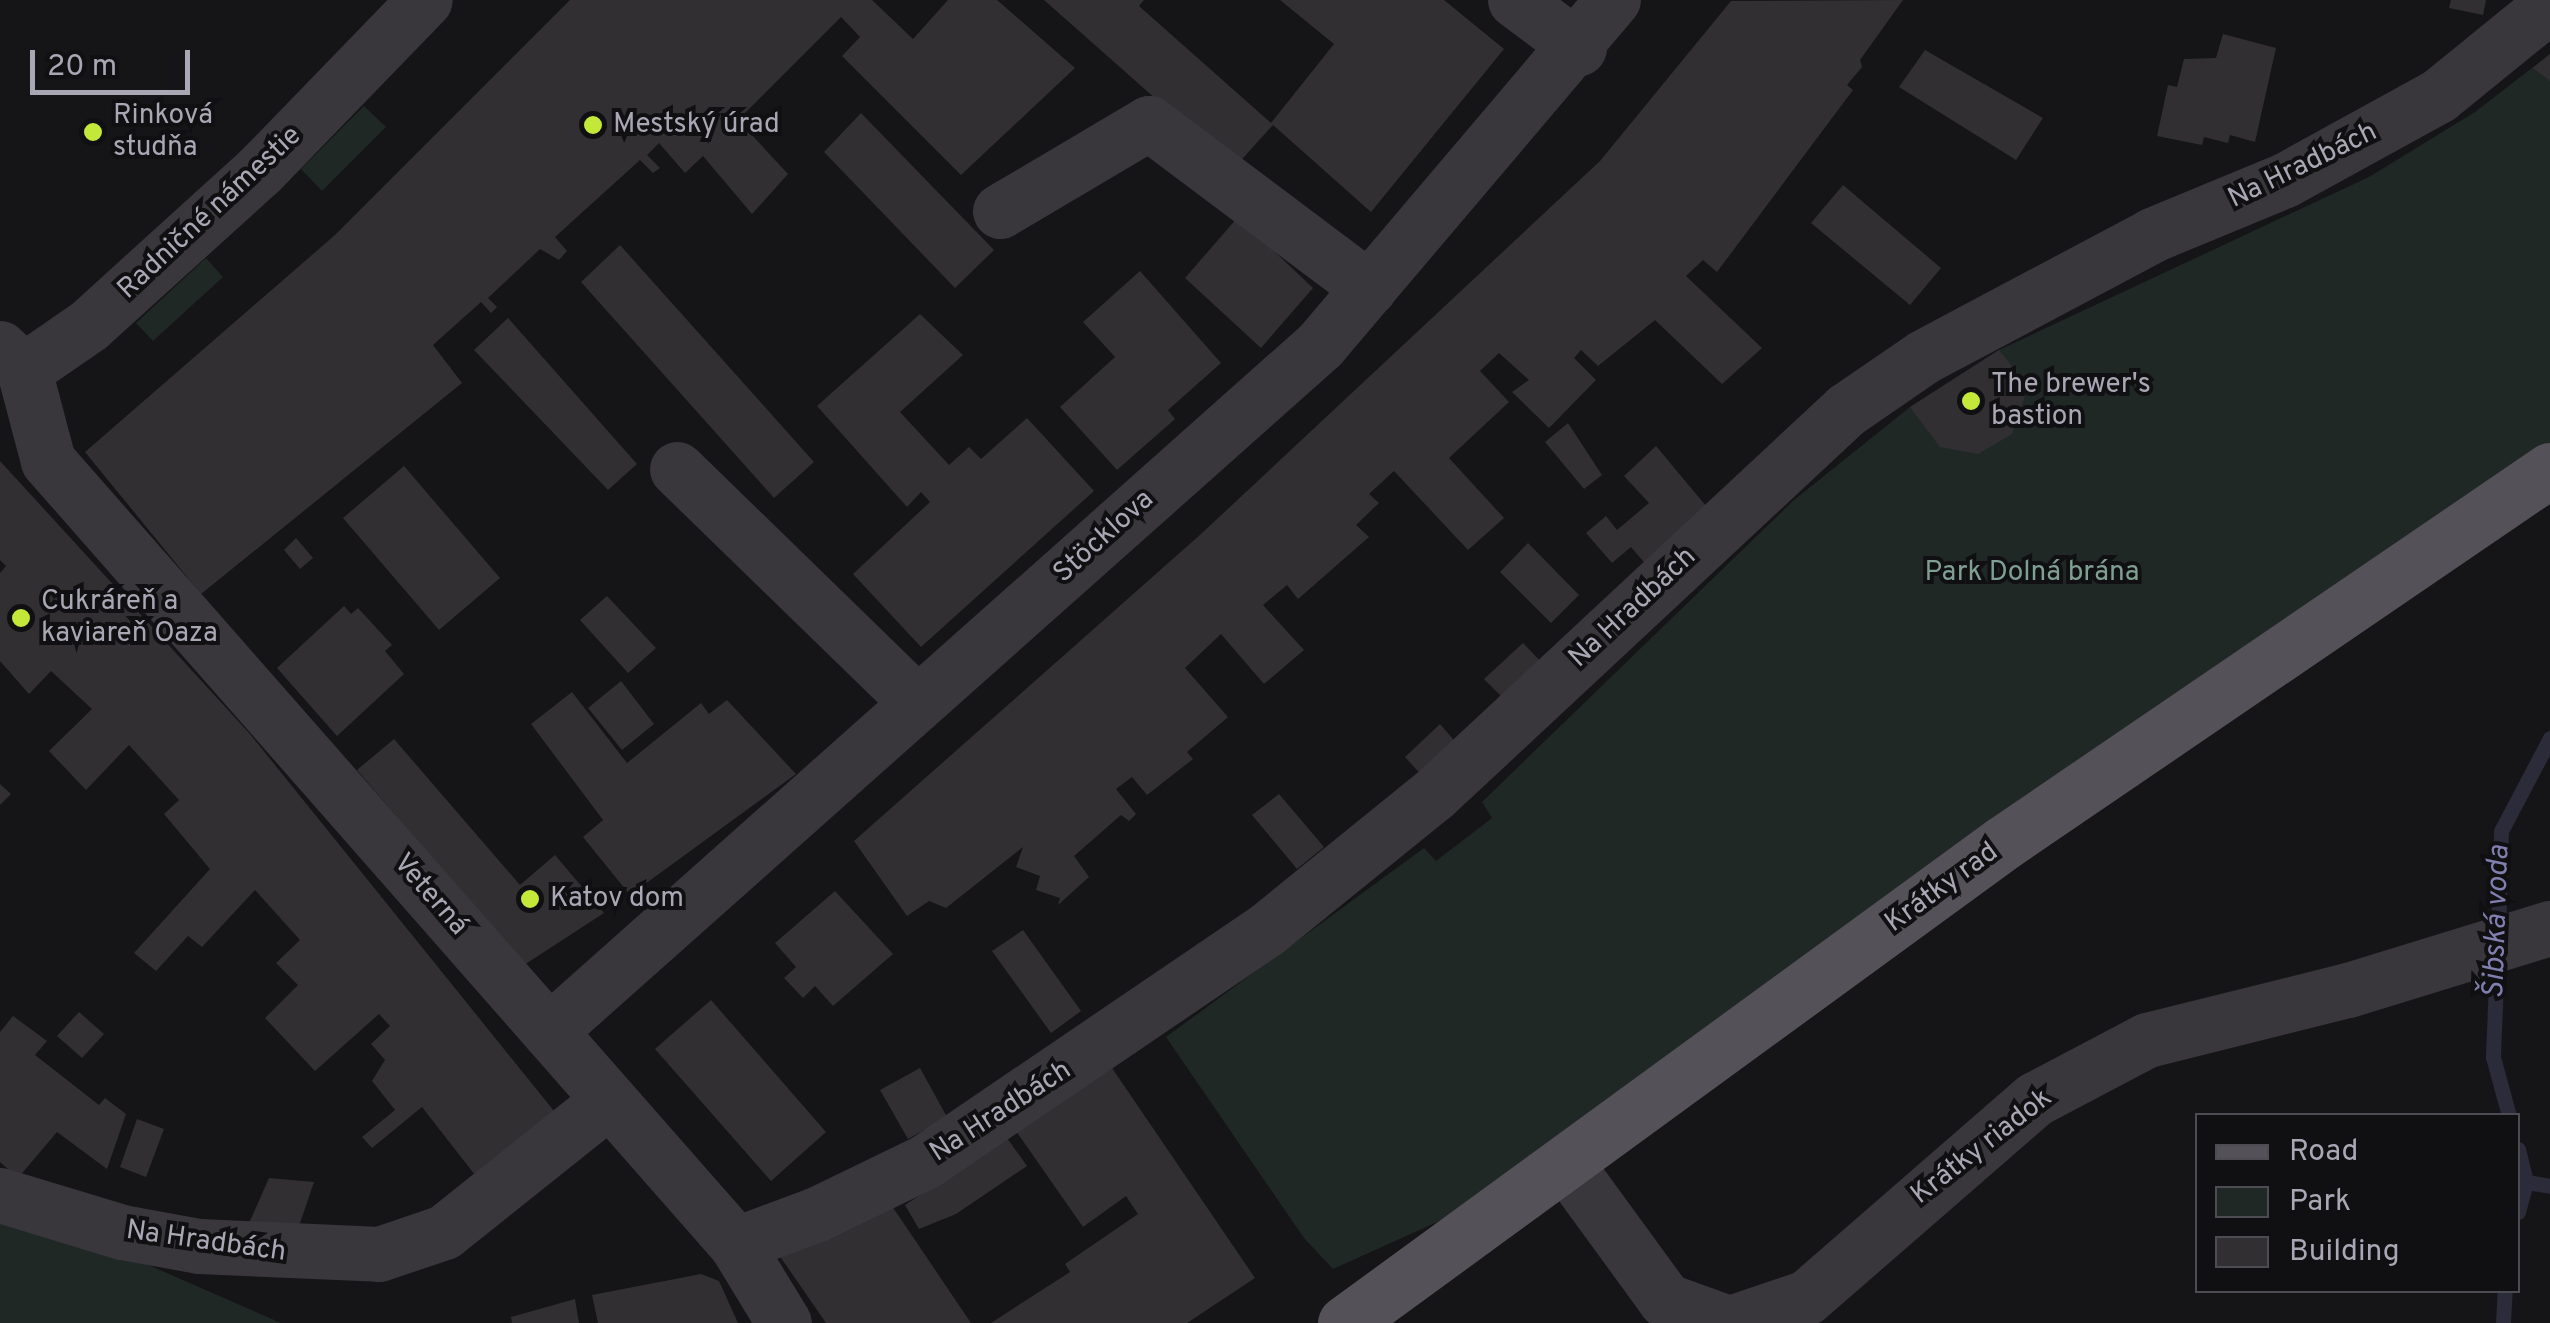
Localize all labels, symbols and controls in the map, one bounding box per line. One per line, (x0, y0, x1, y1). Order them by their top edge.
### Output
scale bar (35, 30, 195, 92)
text: 20 m (47, 49, 117, 86)
place label: Rinková studňa (113, 99, 213, 165)
place label: Mestský úrad (613, 108, 780, 142)
marker: Mestský úrad (582, 114, 604, 136)
street label: Na Hradbách (2223, 116, 2383, 216)
street label: Radničné námestie (111, 119, 309, 307)
marker: Rinková studňa (82, 121, 104, 143)
place label: The brewer's bastion (1991, 368, 2151, 434)
marker: The brewer's bastion (1960, 390, 1982, 412)
street label: Stöcklova (1047, 483, 1161, 591)
street label: Na Hradbách (1563, 541, 1703, 675)
park label: Park Dolná brána (1924, 556, 2140, 590)
place label: Cukráreň a kaviareň Oaza (41, 585, 218, 651)
marker: Cukráreň a kaviareň Oaza (10, 607, 32, 629)
street label: Krátky rad (1879, 836, 2005, 940)
water label: Šibská voda (2477, 844, 2519, 1000)
street label: Veterná (385, 847, 475, 943)
place label: Katov dom (550, 882, 684, 916)
marker: Katov dom (519, 888, 541, 910)
street label: Na Hradbách (924, 1054, 1078, 1170)
street label: Krátky riadok (1905, 1082, 2059, 1212)
legend (2195, 1113, 2520, 1293)
text: Road (2289, 1134, 2358, 1171)
text: Park (2289, 1184, 2351, 1221)
street label: Na Hradbách (124, 1214, 288, 1270)
text: Building (2289, 1234, 2400, 1271)

